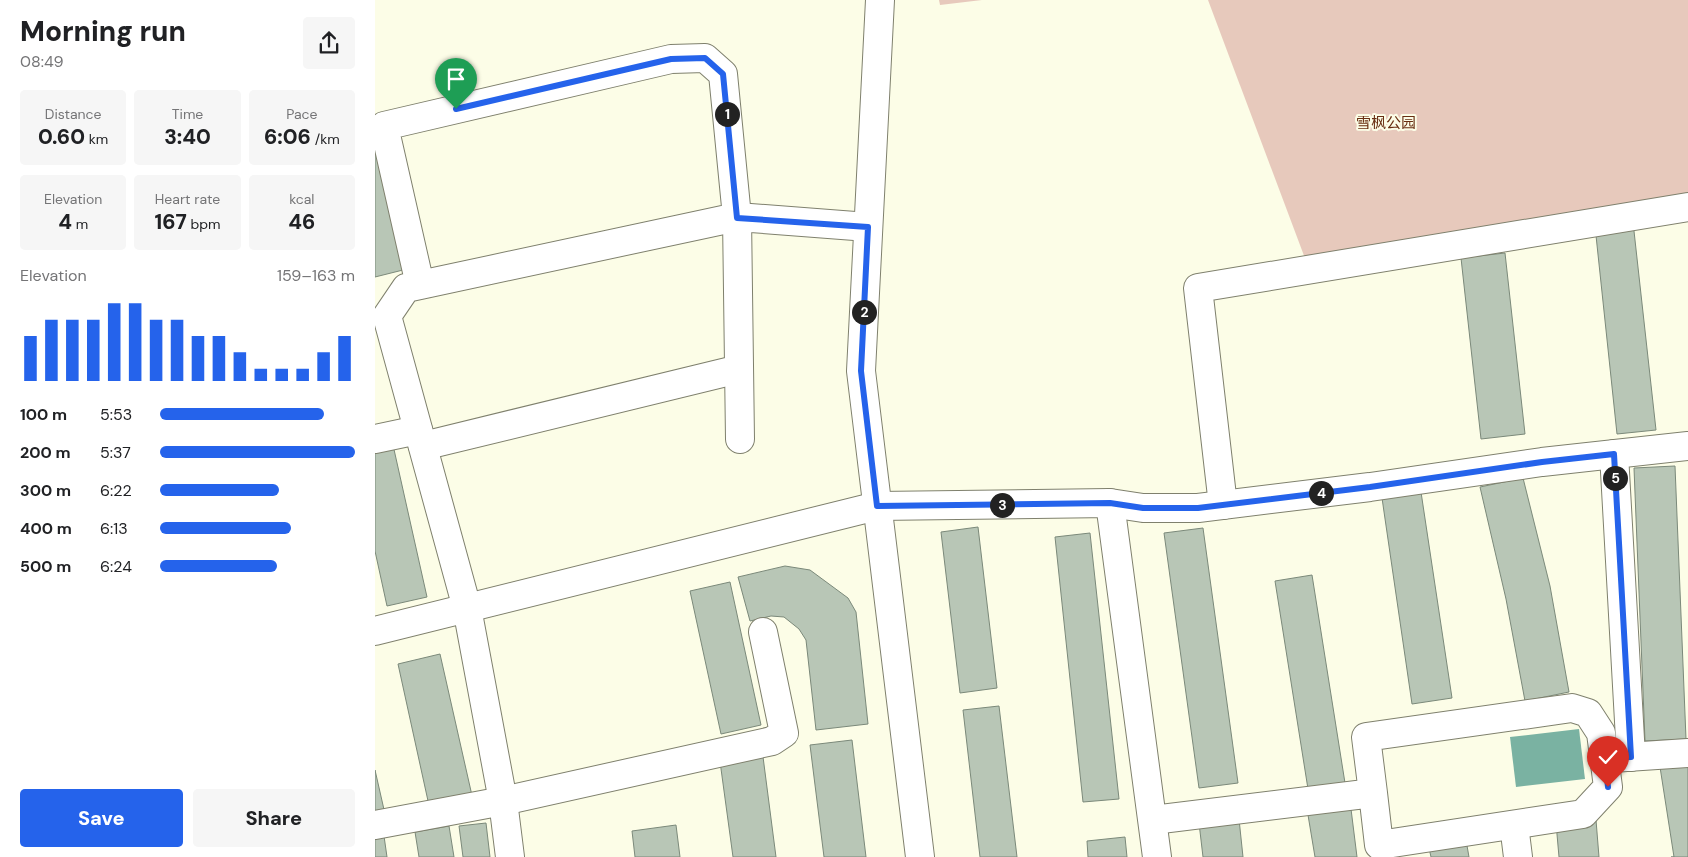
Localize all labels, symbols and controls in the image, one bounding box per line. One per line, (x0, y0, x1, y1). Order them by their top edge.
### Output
text: Morning run (20, 13, 186, 50)
button: share (303, 17, 355, 69)
text: 08:49 (20, 51, 64, 72)
pin (435, 58, 477, 109)
icon: arrive (442, 65, 470, 93)
pin: 1 (715, 102, 739, 126)
text: Distance (45, 105, 102, 123)
text: Time (172, 105, 203, 123)
text: Pace (286, 105, 318, 123)
text: 1 (725, 105, 730, 123)
park label: 雪枫公园 (1356, 113, 1416, 133)
text: 0.60 (38, 123, 85, 151)
text: 3:40 (164, 123, 211, 151)
text: 6:06 (264, 123, 311, 151)
text: km (85, 130, 108, 148)
text: /km (311, 130, 340, 148)
text: Elevation (44, 190, 102, 208)
text: Heart rate (155, 190, 220, 208)
text: kcal (289, 190, 314, 208)
text: 4 (58, 208, 72, 236)
text: 167 (155, 208, 187, 236)
text: 46 (288, 208, 315, 236)
text: m (72, 215, 88, 233)
text: bpm (187, 215, 220, 233)
text: Elevation (20, 265, 87, 286)
text: 159–163 m (277, 265, 355, 286)
pin: 2 (851, 300, 877, 324)
text: 2 (860, 303, 869, 321)
text: 100 m (20, 404, 67, 425)
text: 5:53 (100, 404, 132, 425)
text: 200 m (20, 442, 71, 463)
text: 5:37 (100, 442, 131, 463)
pin: 5 (1603, 466, 1627, 490)
text: 5 (1611, 469, 1620, 487)
text: 300 m (20, 480, 71, 501)
text: 6:22 (100, 480, 132, 501)
pin: 4 (1309, 480, 1333, 506)
text: 4 (1317, 484, 1326, 502)
pin: 3 (989, 492, 1015, 518)
text: 3 (998, 496, 1007, 514)
text: 400 m (20, 518, 72, 539)
text: 6:13 (100, 518, 128, 539)
text: 500 m (20, 556, 71, 577)
text: 6:24 (100, 556, 132, 577)
pin (1587, 736, 1629, 787)
icon: check (1594, 743, 1622, 771)
button: Save (20, 789, 183, 847)
button: Share (193, 789, 355, 847)

